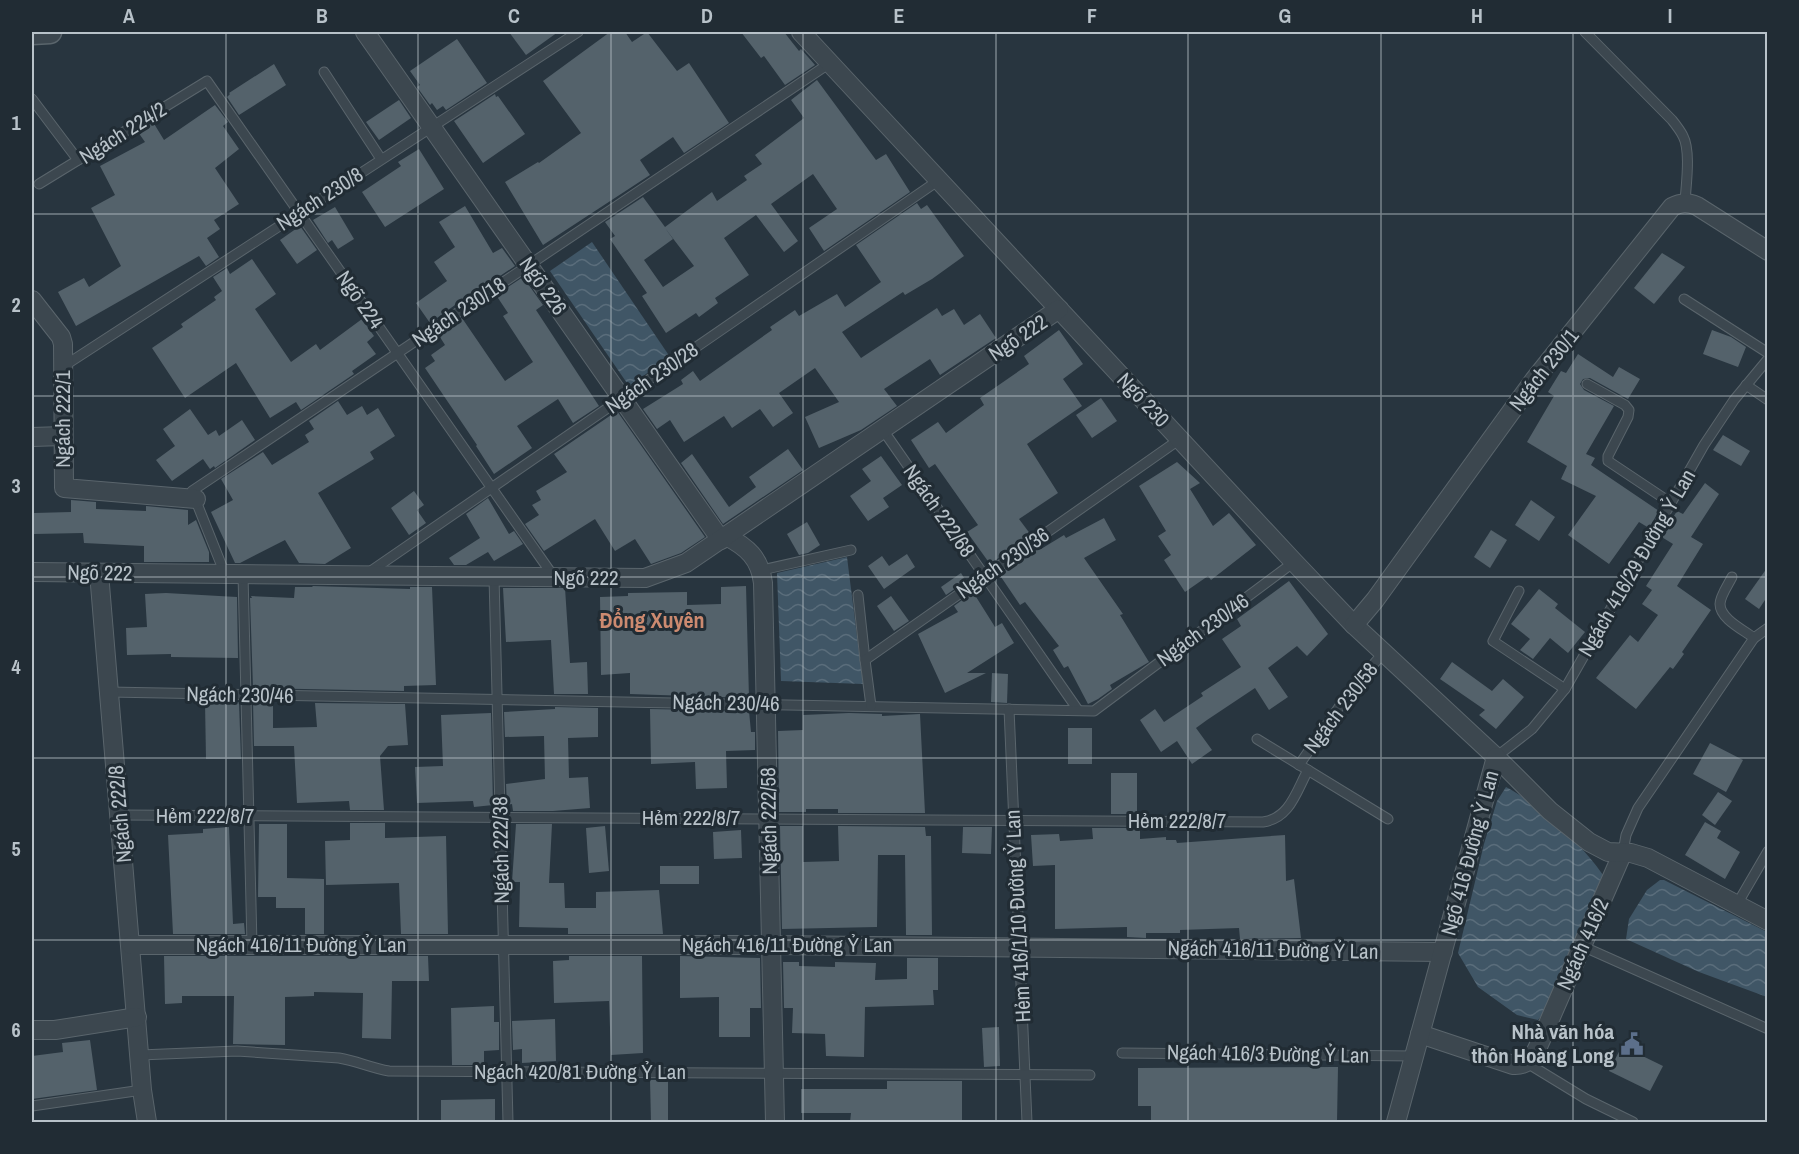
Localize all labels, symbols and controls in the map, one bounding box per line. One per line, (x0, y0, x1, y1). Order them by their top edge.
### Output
text: A (123, 2, 135, 29)
text: B (316, 2, 328, 29)
text: C (508, 2, 520, 29)
text: D (701, 2, 713, 29)
text: E (894, 2, 905, 29)
text: F (1087, 2, 1097, 29)
text: G (1279, 2, 1291, 29)
text: H (1471, 2, 1483, 29)
text: I (1668, 2, 1672, 29)
street label: Ngách 224/2 (74, 94, 172, 171)
text: 1 (11, 109, 21, 136)
street label: Ngách 230/8 (271, 160, 369, 237)
street label: Ngõ 226 (513, 251, 574, 321)
street label: Ngõ 224 (330, 265, 391, 335)
street label: Ngách 230/18 (406, 270, 511, 354)
text: 2 (11, 291, 21, 318)
street label: Ngõ 222 (983, 307, 1053, 368)
street label: Ngách 230/1 (1502, 322, 1585, 417)
street label: Ngách 230/28 (599, 335, 704, 420)
street label: Ngõ 230 (1111, 366, 1176, 433)
street label: Ngách 222/1 (48, 370, 77, 468)
street label: Ngách 222/68 (897, 458, 982, 563)
street label: Ngách 416/29 Đường Ỷ Lan (1571, 464, 1702, 662)
text: 3 (11, 472, 21, 499)
street label: Ngách 230/36 (950, 520, 1055, 605)
street label: Ngõ 222 (67, 557, 133, 588)
street label: Ngõ 222 (553, 563, 619, 592)
street label: Ngách 230/46 (1151, 586, 1255, 673)
district label: Đổng Xuyên (599, 605, 705, 635)
text: 4 (11, 653, 21, 680)
street label: Ngách 230/58 (1297, 656, 1384, 759)
street label: Ngách 230/46 (186, 679, 294, 710)
street label: Ngách 230/46 (672, 687, 780, 718)
street label: Ngách 222/8 (101, 764, 138, 864)
street label: Ngách 222/58 (753, 767, 784, 875)
street label: Ngõ 416 Đường Ỷ Lan (1434, 767, 1506, 939)
street label: Ngách 222/38 (485, 796, 516, 904)
street label: Hẻm 222/8/7 (156, 801, 254, 830)
street label: Hẻm 222/8/7 (642, 803, 740, 832)
street label: Hẻm 222/8/7 (1128, 806, 1226, 835)
street label: Hẻm 416/1/10 Đường Ỷ Lan (997, 809, 1038, 1023)
text: 5 (11, 835, 21, 862)
street label: Ngách 416/2 (1549, 893, 1616, 994)
street label: Ngách 416/11 Đường Ỷ Lan (196, 930, 406, 959)
street label: Ngách 416/11 Đường Ỷ Lan (682, 930, 892, 959)
street label: Ngách 416/11 Đường Ỷ Lan (1167, 933, 1379, 966)
text: 6 (11, 1016, 21, 1043)
place label: Nhà văn hóa thôn Hoàng Long (1471, 1017, 1614, 1070)
public building icon: Nhà văn hóa thôn Hoàng Long (1619, 1031, 1645, 1057)
street label: Ngách 416/3 Đường Ỷ Lan (1167, 1037, 1369, 1070)
street label: Ngách 420/81 Đường Ỷ Lan (474, 1057, 686, 1086)

